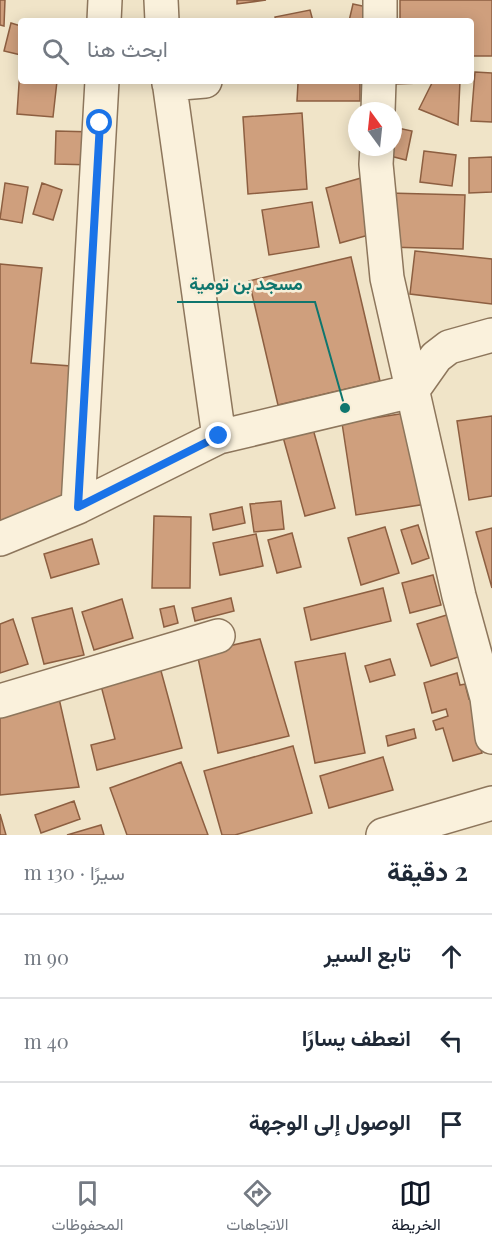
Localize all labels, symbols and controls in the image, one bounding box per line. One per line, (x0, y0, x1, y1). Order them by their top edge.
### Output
search box (18, 18, 474, 84)
text: ابحث هنا (87, 33, 168, 63)
icon: search (39, 35, 72, 68)
north arrow (348, 102, 402, 156)
route start (86, 109, 112, 135)
callout: مسجد بن تومية (177, 266, 315, 302)
text: مسجد بن تومية (189, 271, 303, 295)
route end (205, 422, 231, 448)
text: 2 دقيقة (387, 853, 468, 888)
text: سيرًا · 130 m (24, 858, 125, 885)
text: تابع السير (324, 938, 411, 968)
icon: ahead (435, 940, 468, 973)
text: 90 m (24, 943, 69, 970)
text: انعطف يسارًا (302, 1022, 411, 1052)
icon: left (435, 1024, 468, 1057)
text: 40 m (24, 1027, 69, 1054)
text: الوصول إلى الوجهة (249, 1106, 411, 1136)
icon: arrive (435, 1108, 468, 1141)
tab: المحفوظات (51, 1177, 124, 1239)
tab: الاتجاهات (226, 1177, 288, 1239)
tab: الخريطة (391, 1177, 441, 1239)

